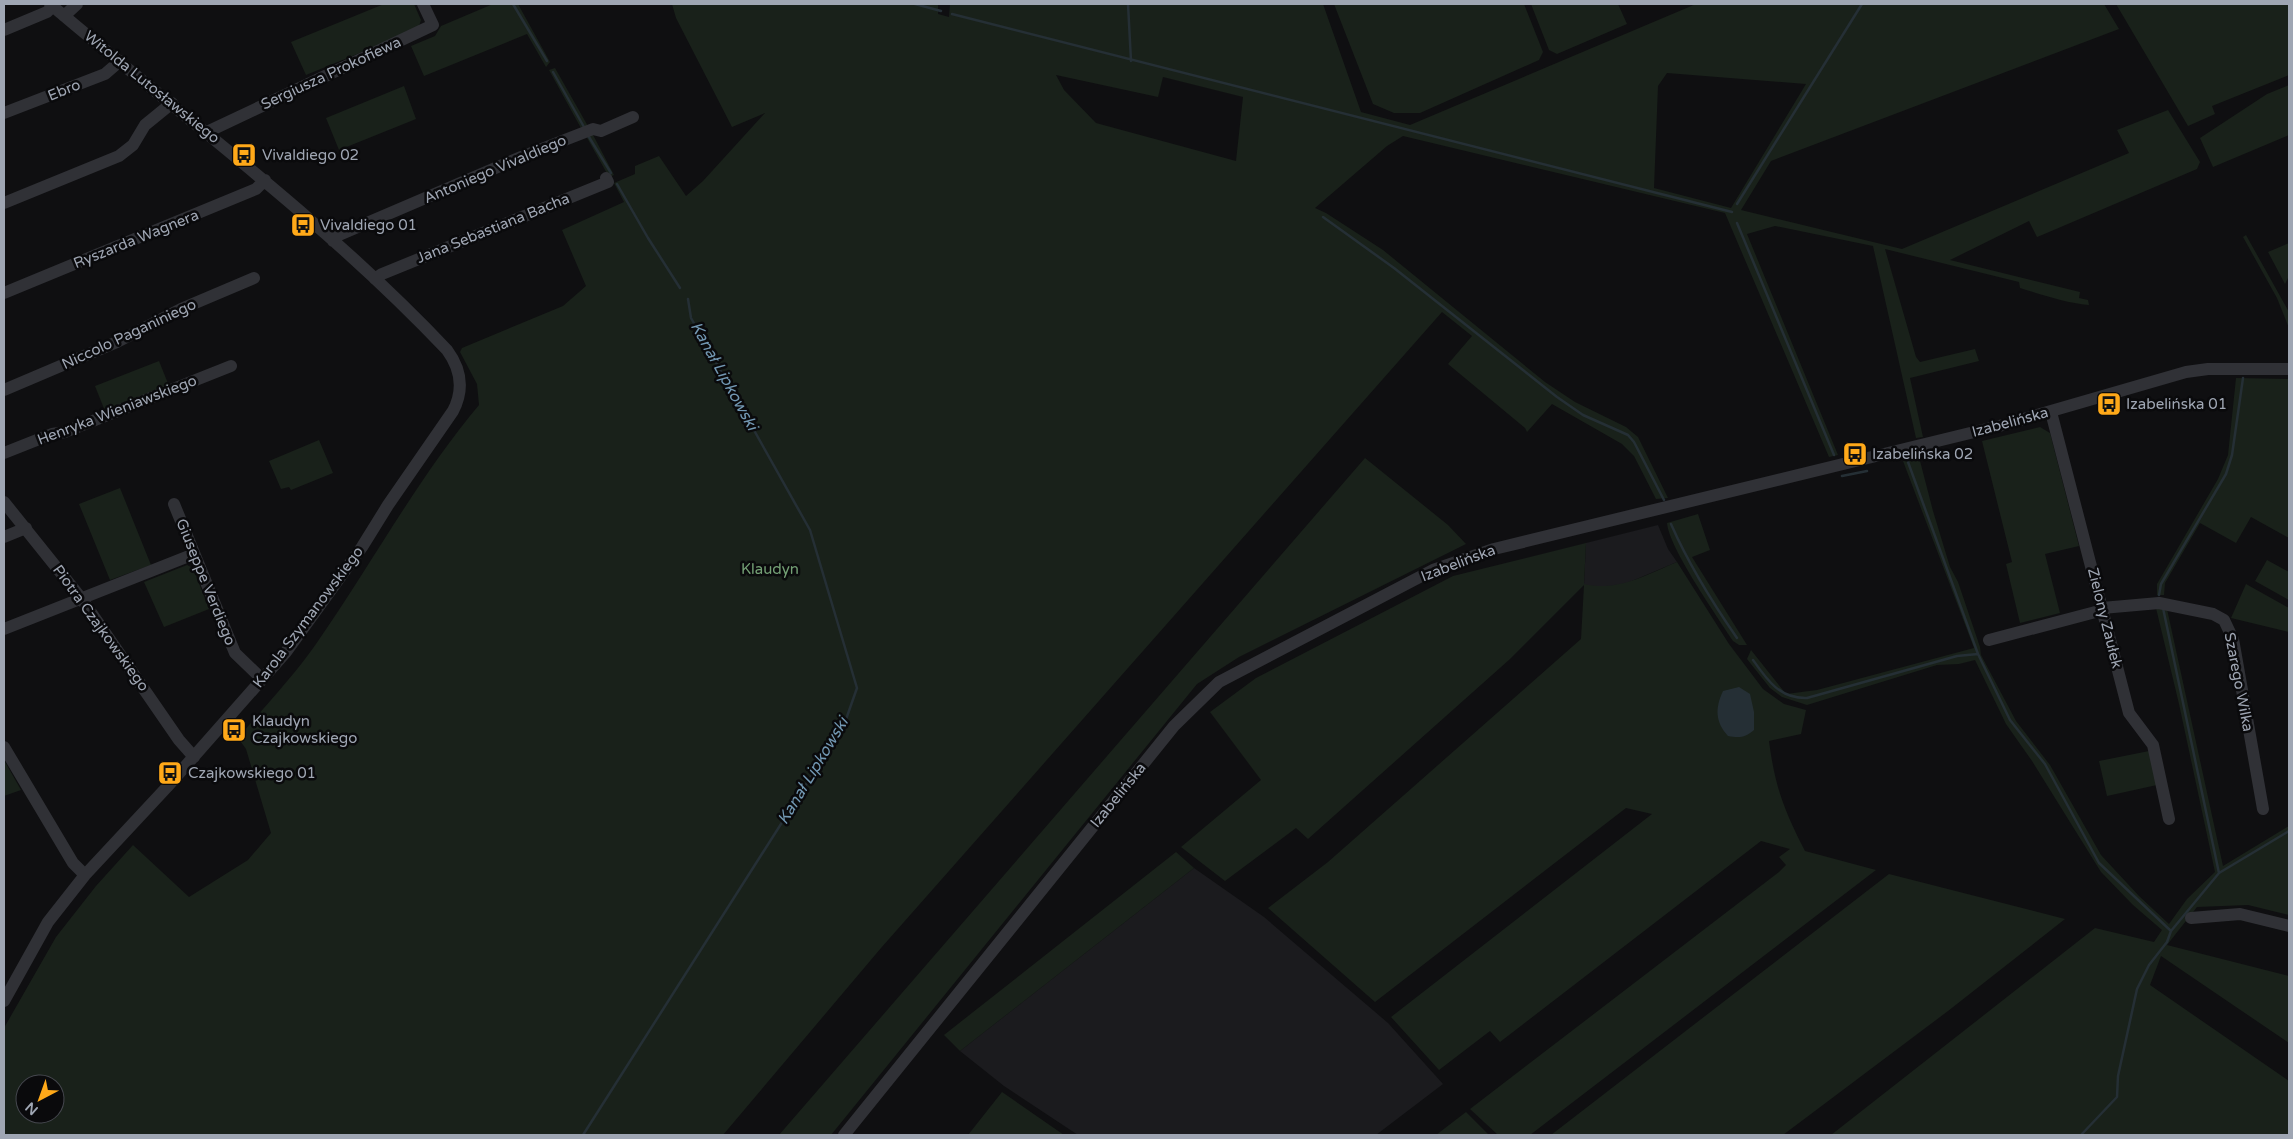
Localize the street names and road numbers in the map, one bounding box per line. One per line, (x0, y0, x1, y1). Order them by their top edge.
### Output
street label: Witolda Lutosławskiego (81, 27, 223, 147)
street label: Sergiusza Prokofiewa (258, 33, 404, 113)
street label: Ebro (45, 75, 83, 105)
street label: Antoniego Vivaldiego (421, 131, 569, 207)
street label: Jana Sebastiana Bacha (414, 189, 572, 267)
street label: Ryszarda Wagnera (71, 206, 201, 272)
street label: Niccolo Paganiniego (59, 295, 199, 373)
street label: Henryka Wieniawskiego (35, 371, 199, 449)
street label: Izabelińska (1970, 403, 2050, 441)
street label: Giuseppe Verdiego (172, 516, 240, 648)
street label: Izabelińska (1418, 541, 1498, 585)
street label: Karola Szymanowskiego (249, 543, 367, 691)
street label: Piotra Czajkowskiego (49, 561, 153, 695)
street label: Zielony Zaułek (2084, 566, 2126, 670)
street label: Szarego Wilka (2221, 631, 2257, 733)
street label: Izabelińska (1086, 759, 1150, 831)

